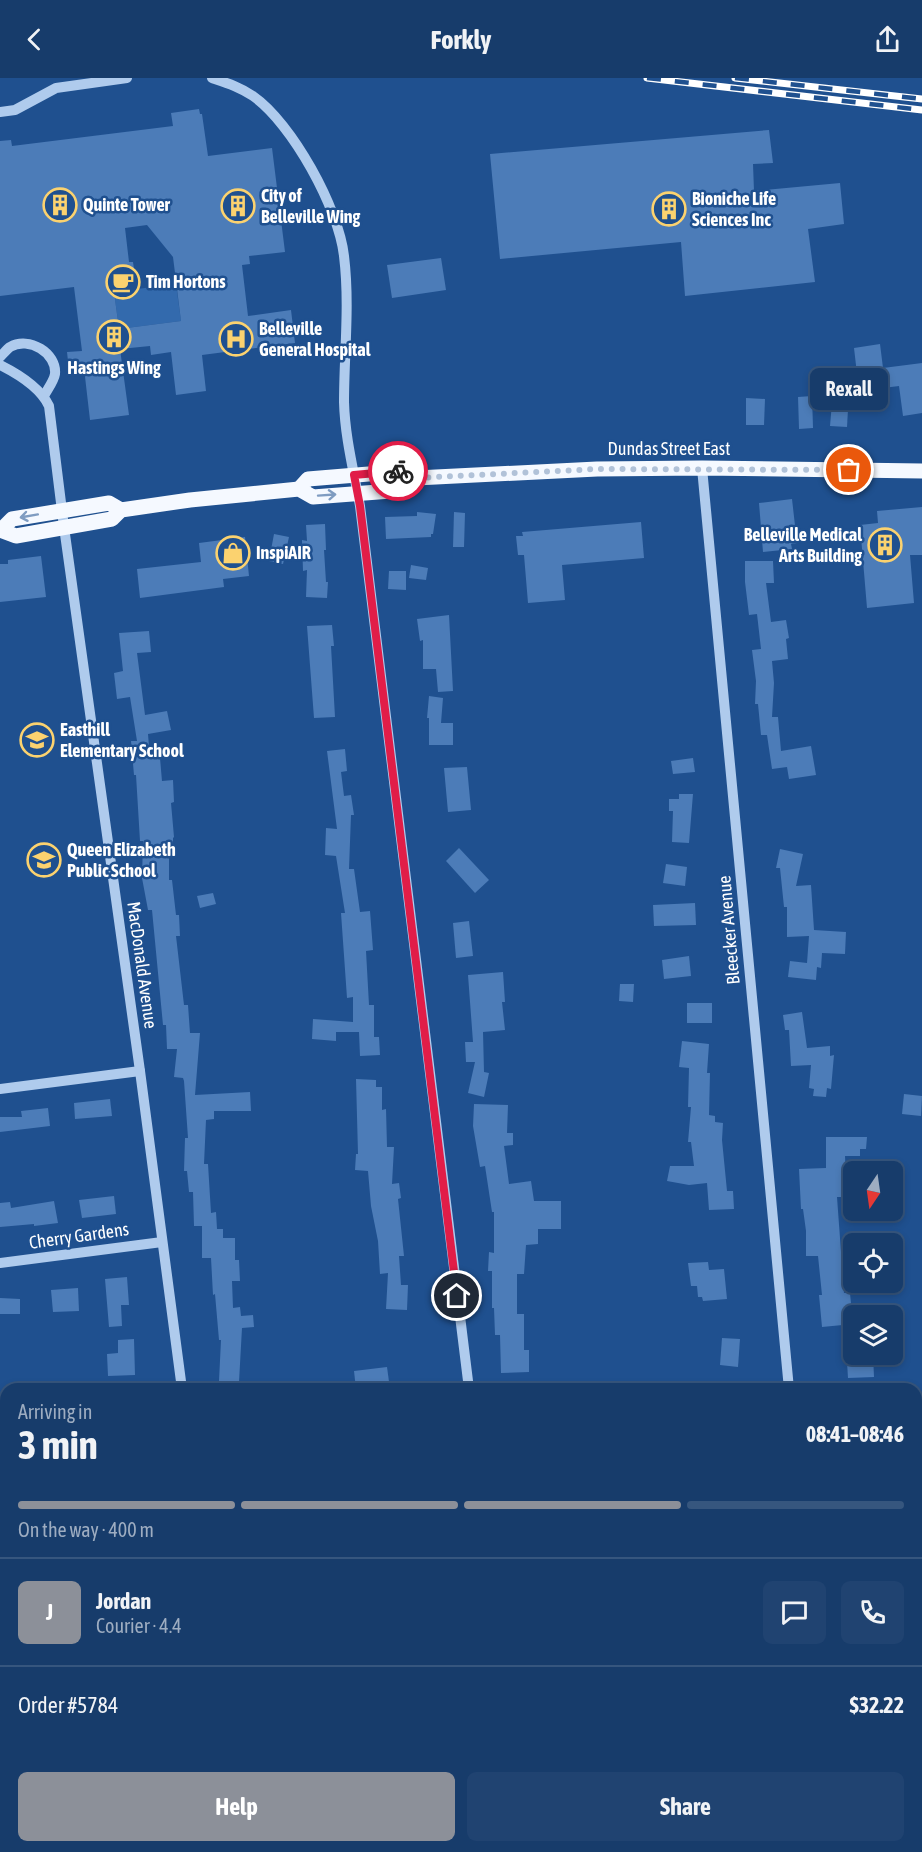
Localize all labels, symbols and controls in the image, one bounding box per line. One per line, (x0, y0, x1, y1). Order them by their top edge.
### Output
icon: back (18, 23, 51, 56)
icon: share (871, 23, 904, 56)
text: Forkly (431, 24, 491, 55)
place label: City of Belleville Wing (261, 185, 361, 227)
building icon: Quinte Tower (42, 187, 78, 223)
building icon: City of Belleville Wing (220, 188, 256, 224)
place label: Bioniche Life Sciences Inc (692, 188, 776, 230)
building icon: Bioniche Life Sciences Inc (651, 191, 687, 227)
place label: Quinte Tower (83, 194, 171, 215)
cafe icon: Tim Hortons (105, 264, 141, 300)
place label: Tim Hortons (146, 271, 226, 292)
place label: Belleville General Hospital (259, 318, 371, 360)
building icon: Hastings Wing (96, 319, 132, 355)
hospital icon: Belleville General Hospital (218, 321, 254, 357)
place label: Hastings Wing (67, 357, 161, 378)
callout: Rexall (810, 368, 888, 410)
text: Rexall (826, 377, 872, 400)
street label: Dundas Street East (608, 438, 730, 459)
courier (368, 441, 428, 501)
pin (823, 444, 874, 495)
icon: bag (832, 453, 865, 486)
icon: bike (382, 455, 415, 488)
one-way arrow (317, 490, 337, 501)
one-way arrow (20, 511, 40, 522)
place label: Belleville Medical Arts Building (744, 524, 862, 566)
building icon: Belleville Medical Arts Building (867, 527, 903, 563)
shop icon: InspiAIR (215, 535, 251, 571)
place label: InspiAIR (256, 542, 311, 563)
place label: Easthill Elementary School (60, 719, 184, 761)
school or university icon: Easthill Elementary School (19, 722, 55, 758)
place label: Queen Elizabeth Public School (67, 839, 176, 881)
school or university icon: Queen Elizabeth Public School (26, 842, 62, 878)
street label: Bleecker Avenue (713, 875, 744, 985)
street label: MacDonald Avenue (123, 900, 162, 1030)
north arrow (843, 1161, 903, 1221)
map controls (843, 1161, 903, 1365)
street label: Cherry Gardens (28, 1218, 130, 1253)
button: locate (843, 1233, 903, 1293)
pin (431, 1270, 482, 1321)
icon: home (440, 1279, 473, 1312)
button: layers (843, 1305, 903, 1365)
text: Arriving in (18, 1400, 92, 1423)
text: 08:41–08:46 (806, 1421, 904, 1447)
text: 3 min (18, 1423, 98, 1467)
text: On the way · 400 m (18, 1518, 154, 1541)
button: chat (763, 1581, 826, 1644)
button: phone (841, 1581, 904, 1644)
text: Jordan (96, 1588, 151, 1614)
text: J (46, 1599, 53, 1625)
text: Courier · 4.4 (96, 1614, 182, 1637)
text: Order #5784 (18, 1692, 118, 1718)
text: $32.22 (849, 1692, 904, 1718)
button: Help (18, 1772, 455, 1841)
button: Share (467, 1772, 904, 1841)

